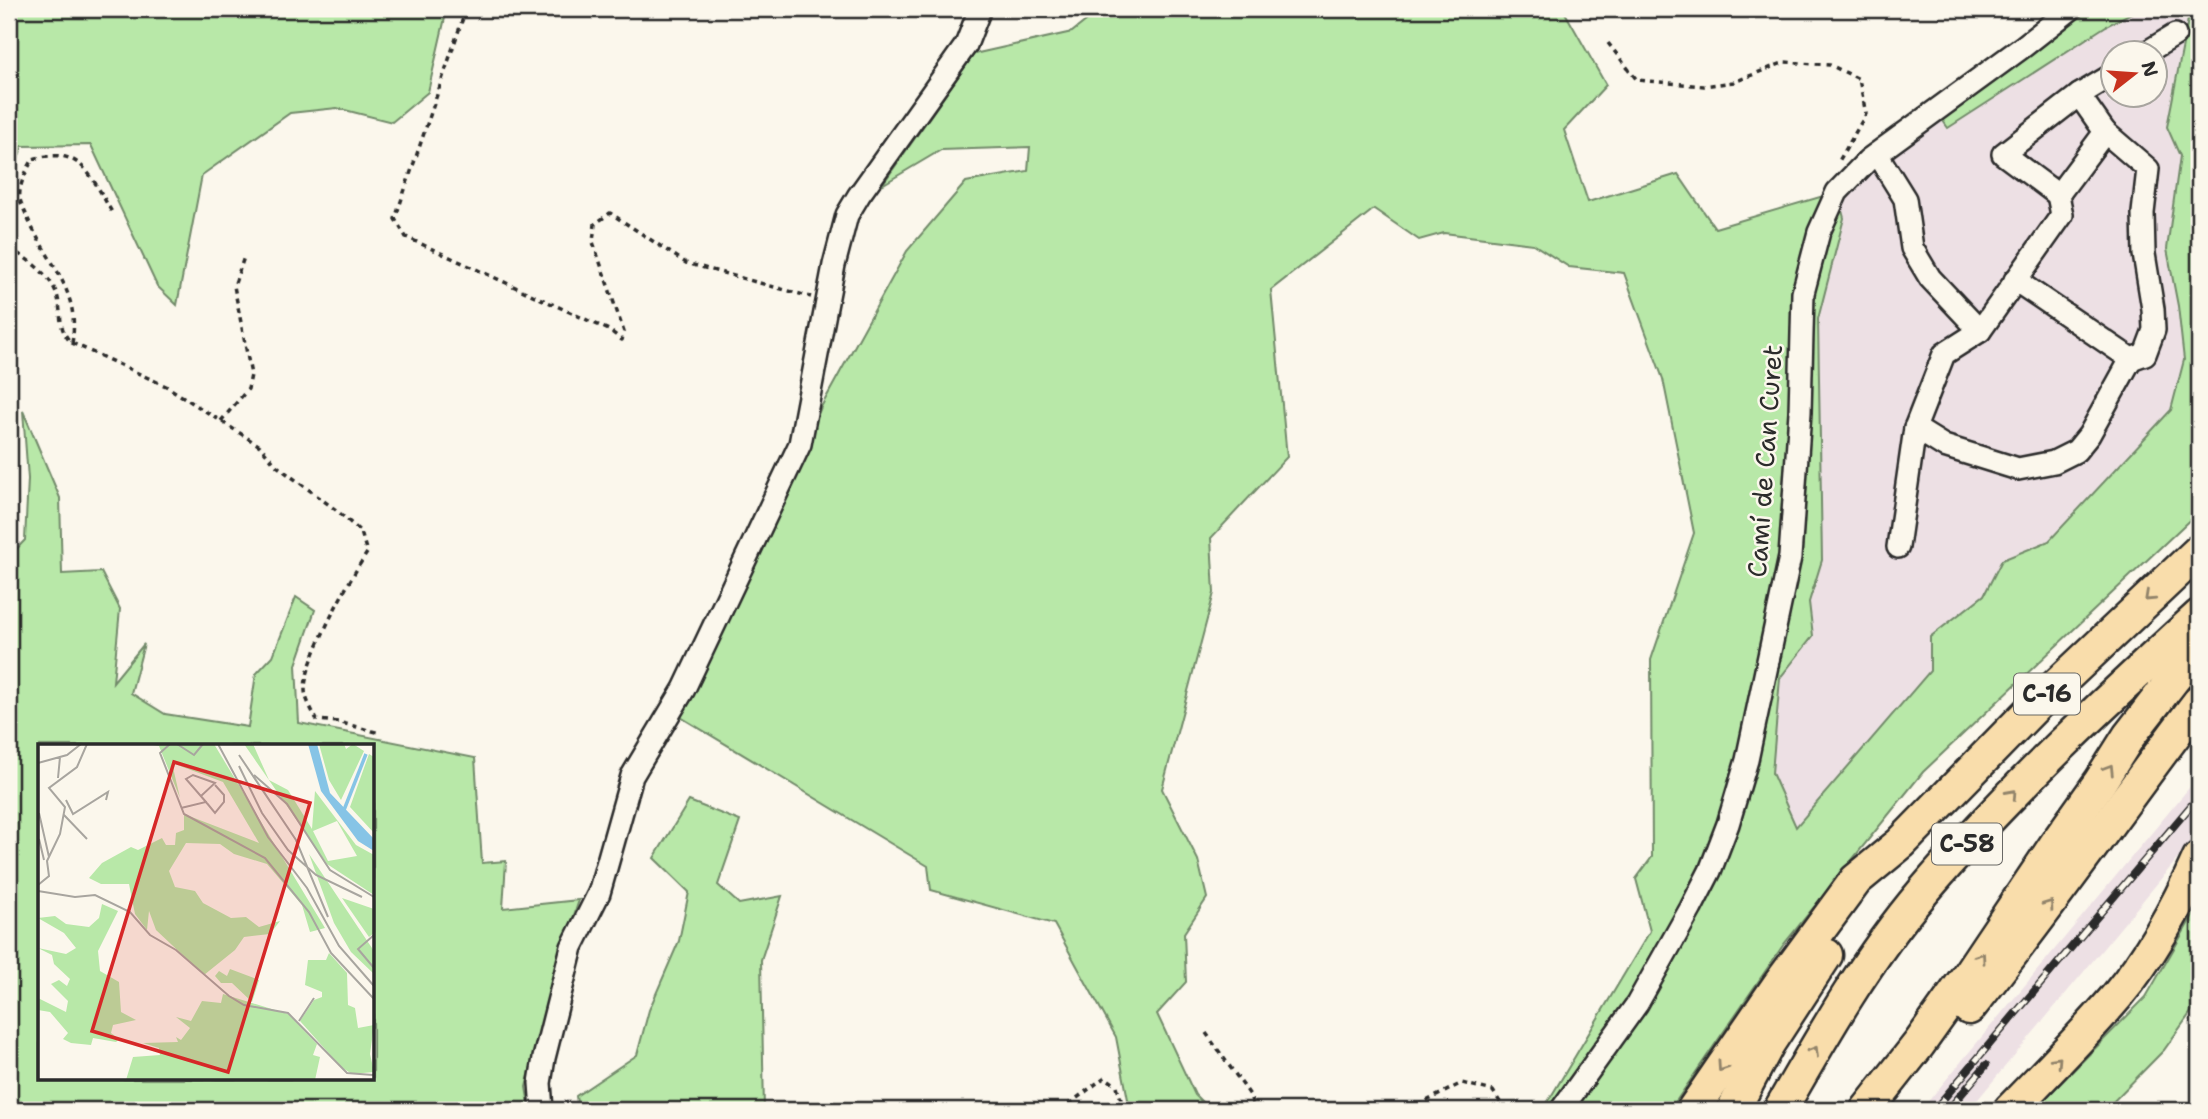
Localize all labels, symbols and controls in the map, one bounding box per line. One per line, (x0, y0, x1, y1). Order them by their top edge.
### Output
north arrow (2100, 38, 2170, 108)
text: N (2136, 58, 2164, 80)
street label: Camí de Can Curet (1739, 343, 1790, 579)
one-way arrow (2144, 589, 2157, 602)
road number: C-16 (2014, 674, 2080, 714)
inset map (38, 744, 374, 1080)
one-way arrow (2100, 764, 2113, 777)
one-way arrow (2004, 789, 2017, 802)
road number: C-58 (1932, 824, 2002, 864)
one-way arrow (2040, 900, 2053, 913)
one-way arrow (1973, 952, 1985, 965)
one-way arrow (1806, 1046, 1819, 1059)
one-way arrow (2049, 1056, 2061, 1069)
one-way arrow (1717, 1060, 1730, 1073)

